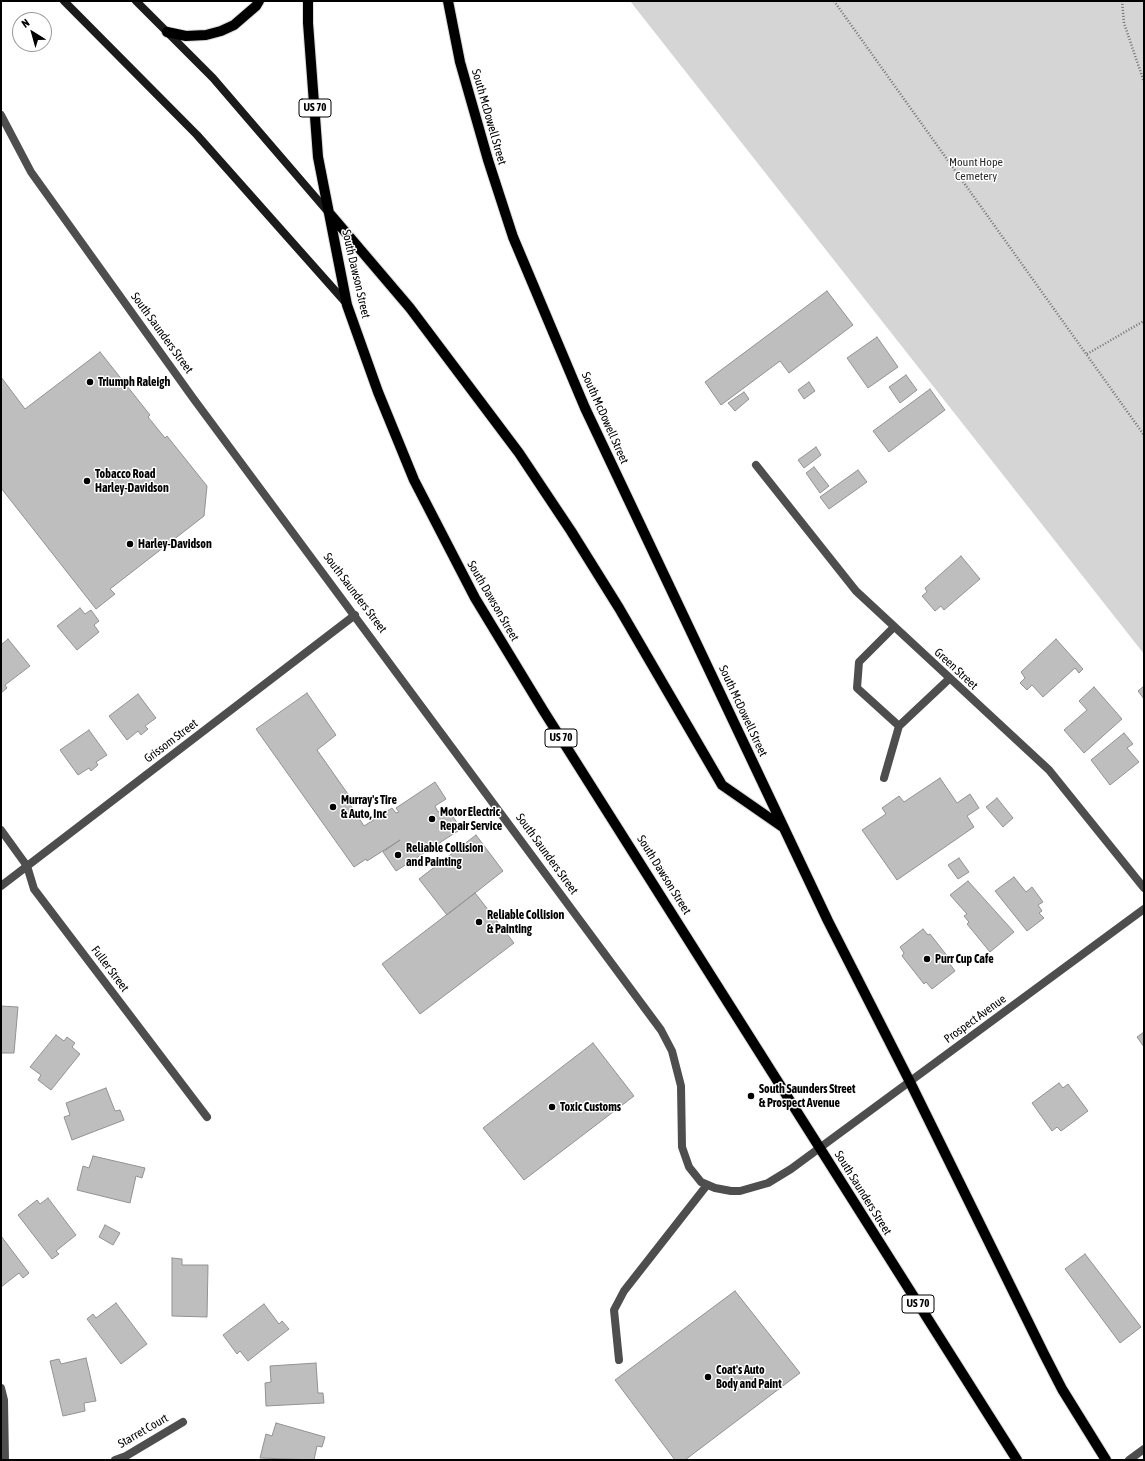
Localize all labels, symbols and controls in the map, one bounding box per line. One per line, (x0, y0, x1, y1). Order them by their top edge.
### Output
north arrow (12, 12, 52, 52)
text: N (19, 16, 32, 30)
street label: South McDowell Street (468, 67, 510, 167)
road number: US 70 (299, 99, 331, 117)
park label: Mount Hope Cemetery (949, 155, 1003, 183)
street label: South Dawson Street (339, 228, 373, 320)
street label: South Saunders Street (128, 290, 196, 376)
street label: South McDowell Street (578, 370, 632, 466)
place label: Triumph Raleigh (98, 375, 170, 389)
marker: Triumph Raleigh (85, 377, 95, 387)
place label: Tobacco Road Harley-Davidson (95, 467, 169, 495)
marker: Tobacco Road Harley-Davidson (82, 476, 92, 486)
place label: Harley-Davidson (138, 537, 212, 551)
marker: Harley-Davidson (125, 539, 135, 549)
street label: South Saunders Street (320, 550, 390, 636)
street label: South Dawson Street (464, 558, 522, 644)
street label: Green Street (931, 645, 981, 693)
street label: South McDowell Street (716, 663, 770, 759)
street label: Grissom Street (141, 716, 201, 766)
road number: US 70 (545, 729, 577, 747)
place label: Murray's Tire & Auto, Inc (341, 793, 397, 821)
marker: Murray's Tire & Auto, Inc (328, 802, 338, 812)
place label: Motor Electric Repair Service (440, 805, 502, 833)
street label: South Saunders Street (513, 811, 581, 897)
marker: Motor Electric Repair Service (427, 814, 437, 824)
street label: South Dawson Street (634, 833, 694, 917)
place label: Reliable Collision and Painting (406, 841, 483, 869)
marker: Reliable Collision and Painting (393, 850, 403, 860)
place label: Reliable Collision & Painting (487, 908, 564, 936)
marker: Reliable Collision & Painting (474, 917, 484, 927)
street label: Fuller Street (88, 943, 132, 995)
place label: Purr Cup Cafe (935, 952, 994, 966)
marker: Purr Cup Cafe (922, 954, 932, 964)
street label: Prospect Avenue (941, 992, 1009, 1046)
place label: South Saunders Street & Prospect Avenue (759, 1082, 856, 1110)
marker: South Saunders Street & Prospect Avenue (746, 1091, 756, 1101)
place label: Toxic Customs (560, 1100, 621, 1114)
marker: Toxic Customs (547, 1102, 557, 1112)
street label: South Saunders Street (831, 1148, 895, 1238)
road number: US 70 (902, 1295, 934, 1313)
place label: Coat's Auto Body and Paint (716, 1363, 782, 1391)
marker: Coat's Auto Body and Paint (703, 1372, 713, 1382)
street label: Starret Court (115, 1411, 171, 1451)

